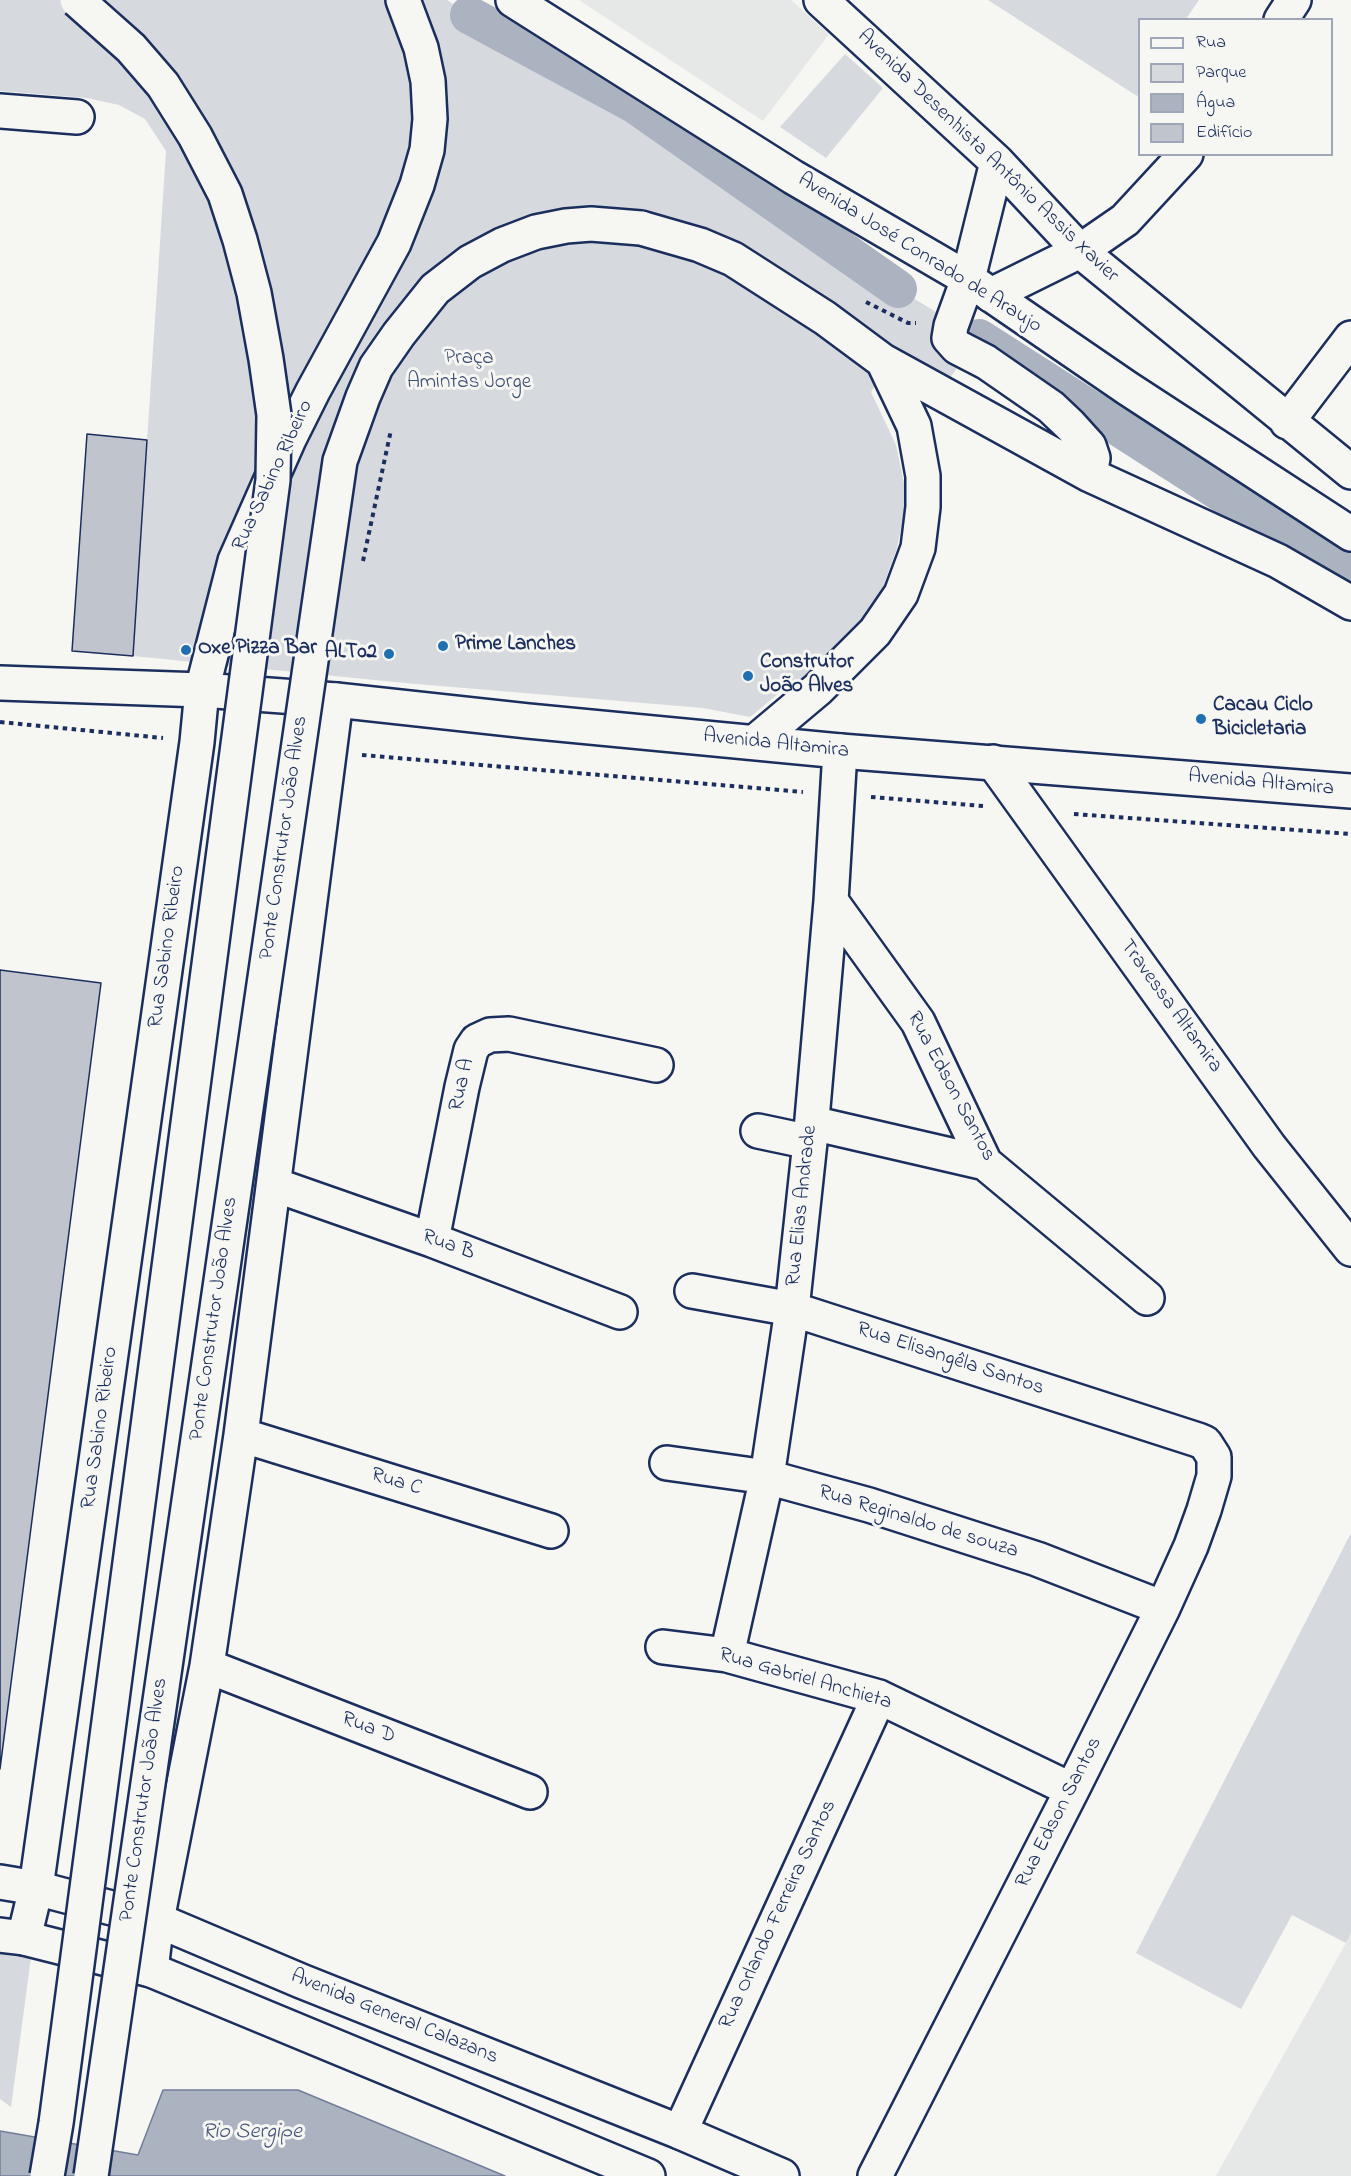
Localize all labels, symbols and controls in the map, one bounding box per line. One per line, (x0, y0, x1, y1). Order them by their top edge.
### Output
legend (1138, 18, 1333, 156)
street label: Avenida Desenhista Antônio Assis Xavier (851, 25, 1123, 289)
text: Rua (1196, 30, 1226, 56)
text: Parque (1196, 60, 1246, 86)
text: Água (1196, 90, 1235, 116)
text: Edifício (1196, 120, 1252, 146)
street label: Avenida José Conrado de Araujo (792, 168, 1046, 340)
park label: Praça Amintas Jorge (407, 347, 531, 397)
street label: Rua Sabino Ribeiro (228, 397, 320, 555)
place label: Prime Lanches (455, 633, 576, 659)
place label: Oxe Pizza Bar (198, 637, 317, 663)
marker: Prime Lanches (436, 639, 450, 653)
place label: ALT02 (325, 641, 377, 667)
marker: Oxe Pizza Bar (179, 643, 193, 657)
marker: ALT02 (382, 647, 396, 661)
place label: Construtor João Alves (760, 651, 853, 701)
marker: Construtor João Alves (741, 669, 755, 683)
place label: Cacau Ciclo Bicicletaria (1213, 694, 1313, 744)
marker: Cacau Ciclo Bicicletaria (1194, 712, 1208, 726)
street label: Ponte Construtor João Alves (255, 714, 315, 962)
street label: Avenida Altamira (702, 725, 850, 765)
street label: Avenida Altamira (1187, 765, 1335, 803)
street label: Rua Sabino Ribeiro (144, 864, 192, 1030)
street label: Travessa Altamira (1113, 935, 1227, 1079)
street label: Rua Edson Santos (900, 1008, 1000, 1166)
street label: Rua A (445, 1056, 481, 1114)
street label: Rua Elias Andrade (782, 1124, 824, 1288)
street label: Ponte Construtor João Alves (185, 1195, 245, 1443)
street label: Rua B (418, 1225, 478, 1267)
street label: Rua Elisangêla Santos (853, 1318, 1047, 1402)
street label: Rua Sabino Ribeiro (77, 1345, 125, 1511)
street label: Rua C (368, 1463, 424, 1503)
street label: Rua Reginaldo de souza (815, 1481, 1021, 1565)
street label: Rua Gabriel Anchieta (716, 1643, 894, 1717)
street label: Ponte Construtor João Alves (115, 1676, 175, 1924)
street label: Rua D (338, 1707, 398, 1751)
street label: Rua Edson Santos (1011, 1733, 1109, 1893)
street label: Rua Orlando Ferreira Santos (715, 1796, 843, 2034)
street label: Avenida General Calazans (287, 1965, 501, 2071)
water label: Rio Sergipe (202, 2120, 302, 2146)

